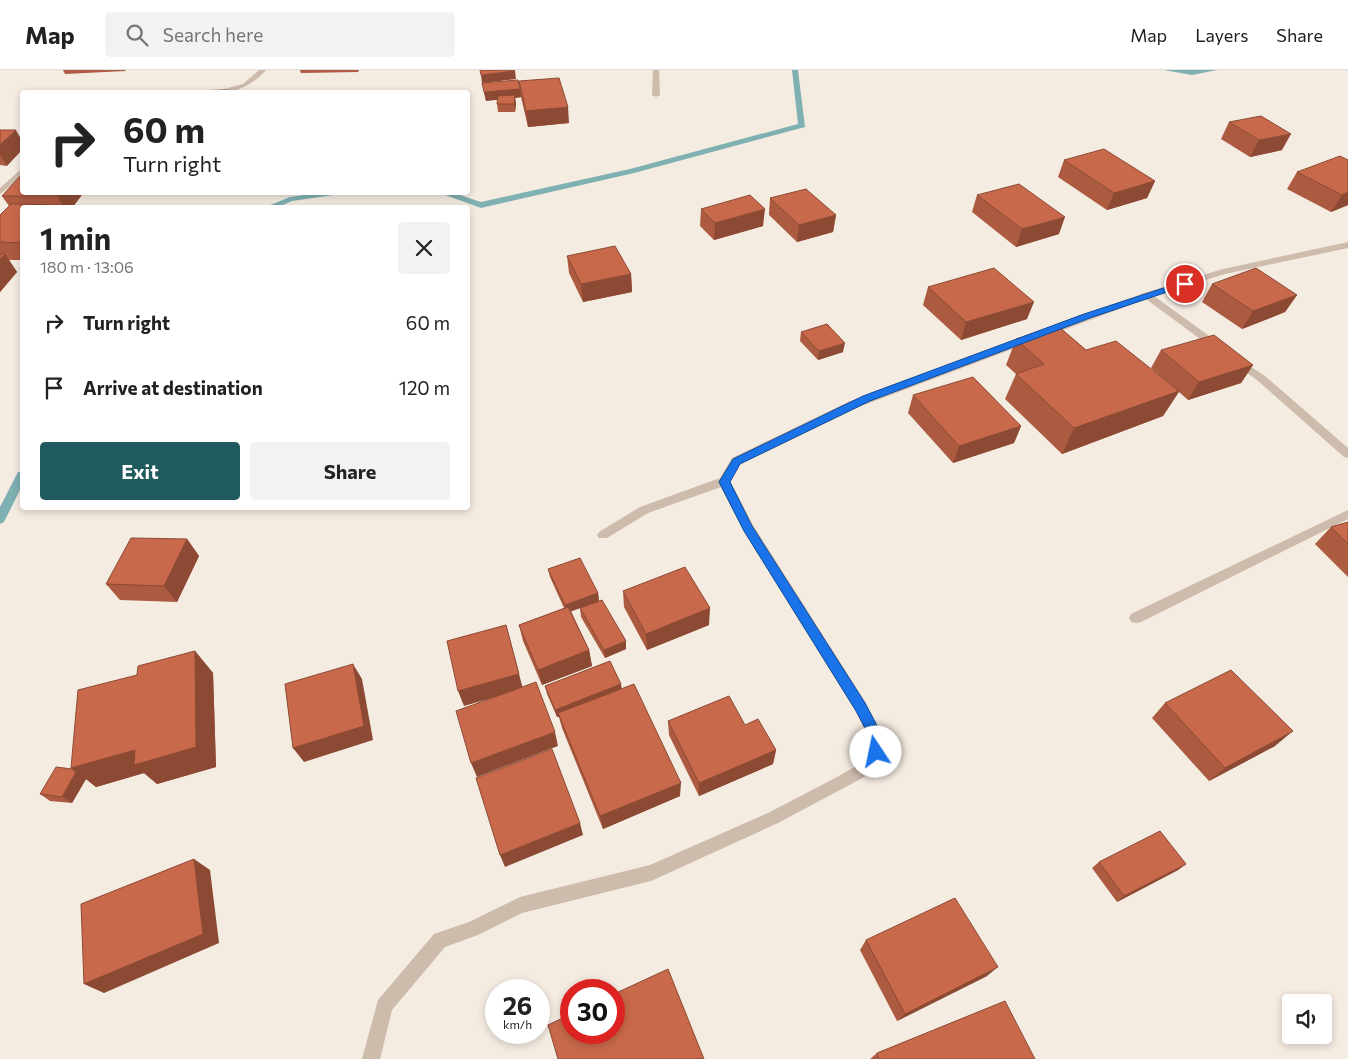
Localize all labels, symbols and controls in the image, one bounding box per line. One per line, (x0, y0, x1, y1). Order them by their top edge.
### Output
search box (105, 12, 455, 57)
text: Map (25, 20, 75, 49)
icon: search (123, 21, 151, 49)
text: Search here (163, 23, 263, 46)
text: Map (1130, 24, 1167, 46)
text: Layers (1195, 24, 1248, 46)
text: Share (1276, 24, 1323, 46)
text: 60 m (123, 107, 205, 150)
icon: right (40, 110, 105, 175)
text: Turn right (123, 150, 221, 177)
text: 1 min (40, 219, 111, 256)
button: close (398, 222, 450, 274)
text: 180 m · 13:06 (40, 257, 134, 276)
pin (1164, 263, 1206, 305)
icon: arrive (1171, 270, 1199, 298)
icon: right (40, 309, 68, 337)
text: Turn right (83, 311, 170, 334)
text: 60 m (406, 311, 450, 334)
icon: arrive (40, 374, 68, 402)
text: Arrive at destination (83, 376, 263, 399)
text: 120 m (399, 376, 450, 399)
button: Exit (40, 442, 240, 500)
button: Share (250, 442, 450, 500)
position arrow (849, 725, 901, 777)
speed limit sign: 30 (560, 979, 625, 1044)
text: 26 (503, 990, 532, 1020)
map controls (1282, 994, 1332, 1044)
button: sound (1282, 994, 1332, 1044)
text: km/h (503, 1017, 532, 1031)

